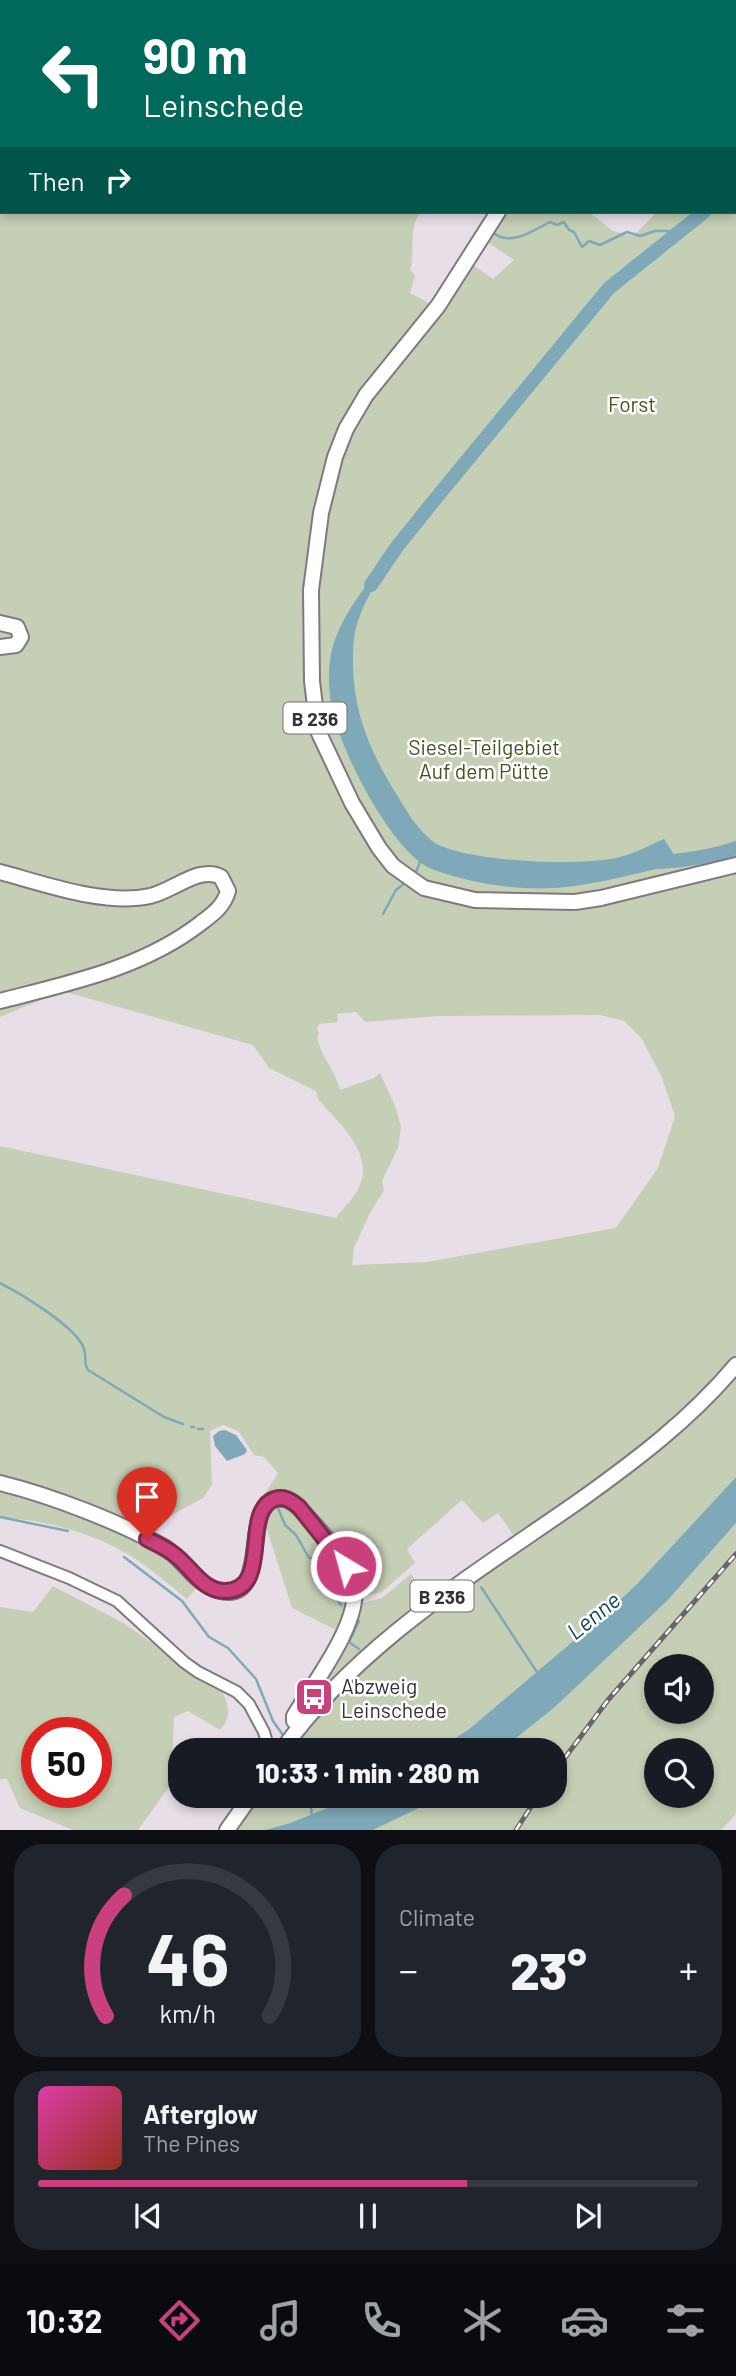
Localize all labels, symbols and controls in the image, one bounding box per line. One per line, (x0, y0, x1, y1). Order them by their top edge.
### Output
text: 90 m (143, 25, 248, 84)
icon: left (28, 28, 119, 119)
text: Leinschede (143, 85, 304, 123)
icon: right (99, 161, 137, 199)
text: Then (28, 165, 85, 196)
park label: Forst (608, 391, 656, 416)
road number: B 236 (284, 702, 346, 734)
park label: Siesel-Teilgebiet Auf dem Pütte (408, 734, 560, 783)
pin (117, 1467, 177, 1539)
icon: arrive (128, 1478, 166, 1516)
position arrow (309, 1529, 383, 1603)
road number: B 236 (410, 1580, 474, 1612)
water label: Lenne (561, 1585, 625, 1645)
map controls (644, 1654, 714, 1808)
button: sound (644, 1654, 714, 1724)
place label: Abzweig Leinschede (341, 1673, 447, 1722)
bus stop icon: Abzweig Leinschede (293, 1676, 335, 1718)
speed limit sign: 50 (21, 1717, 112, 1808)
button: search (644, 1738, 714, 1808)
text: 10:33 · 1 min · 280 m (256, 1757, 479, 1788)
text: Climate (399, 1903, 475, 1931)
text: 46 (146, 1914, 229, 2002)
text: 23° (510, 1938, 587, 2000)
text: − (399, 1946, 418, 1992)
text: + (679, 1946, 698, 1992)
text: km/h (159, 1998, 216, 2028)
text: Afterglow (143, 2098, 258, 2129)
text: The Pines (143, 2129, 240, 2157)
icon: previous (129, 2197, 167, 2235)
icon: pause (349, 2197, 387, 2235)
icon: next (569, 2197, 607, 2235)
icon: directions (155, 2296, 204, 2345)
icon: music (256, 2296, 305, 2345)
icon: phone (357, 2296, 406, 2345)
icon: climate (458, 2296, 507, 2345)
icon: car (560, 2296, 609, 2345)
icon: filters (661, 2296, 710, 2345)
text: 10:32 (26, 2301, 103, 2339)

